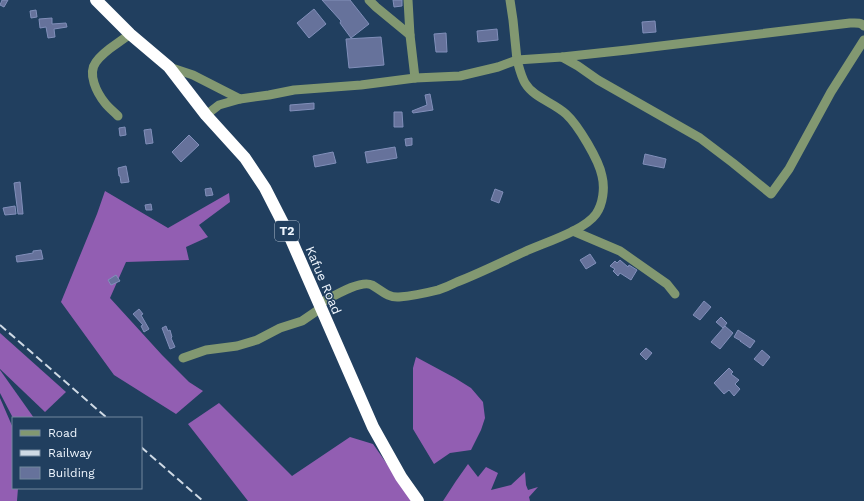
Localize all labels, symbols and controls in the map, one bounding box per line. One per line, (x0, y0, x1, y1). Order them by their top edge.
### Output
road number: T2 (275, 221, 299, 241)
street label: Kafue Road (302, 244, 345, 316)
legend (12, 417, 142, 489)
text: Road (48, 426, 77, 440)
text: Railway (48, 446, 93, 460)
text: Building (48, 466, 95, 480)

